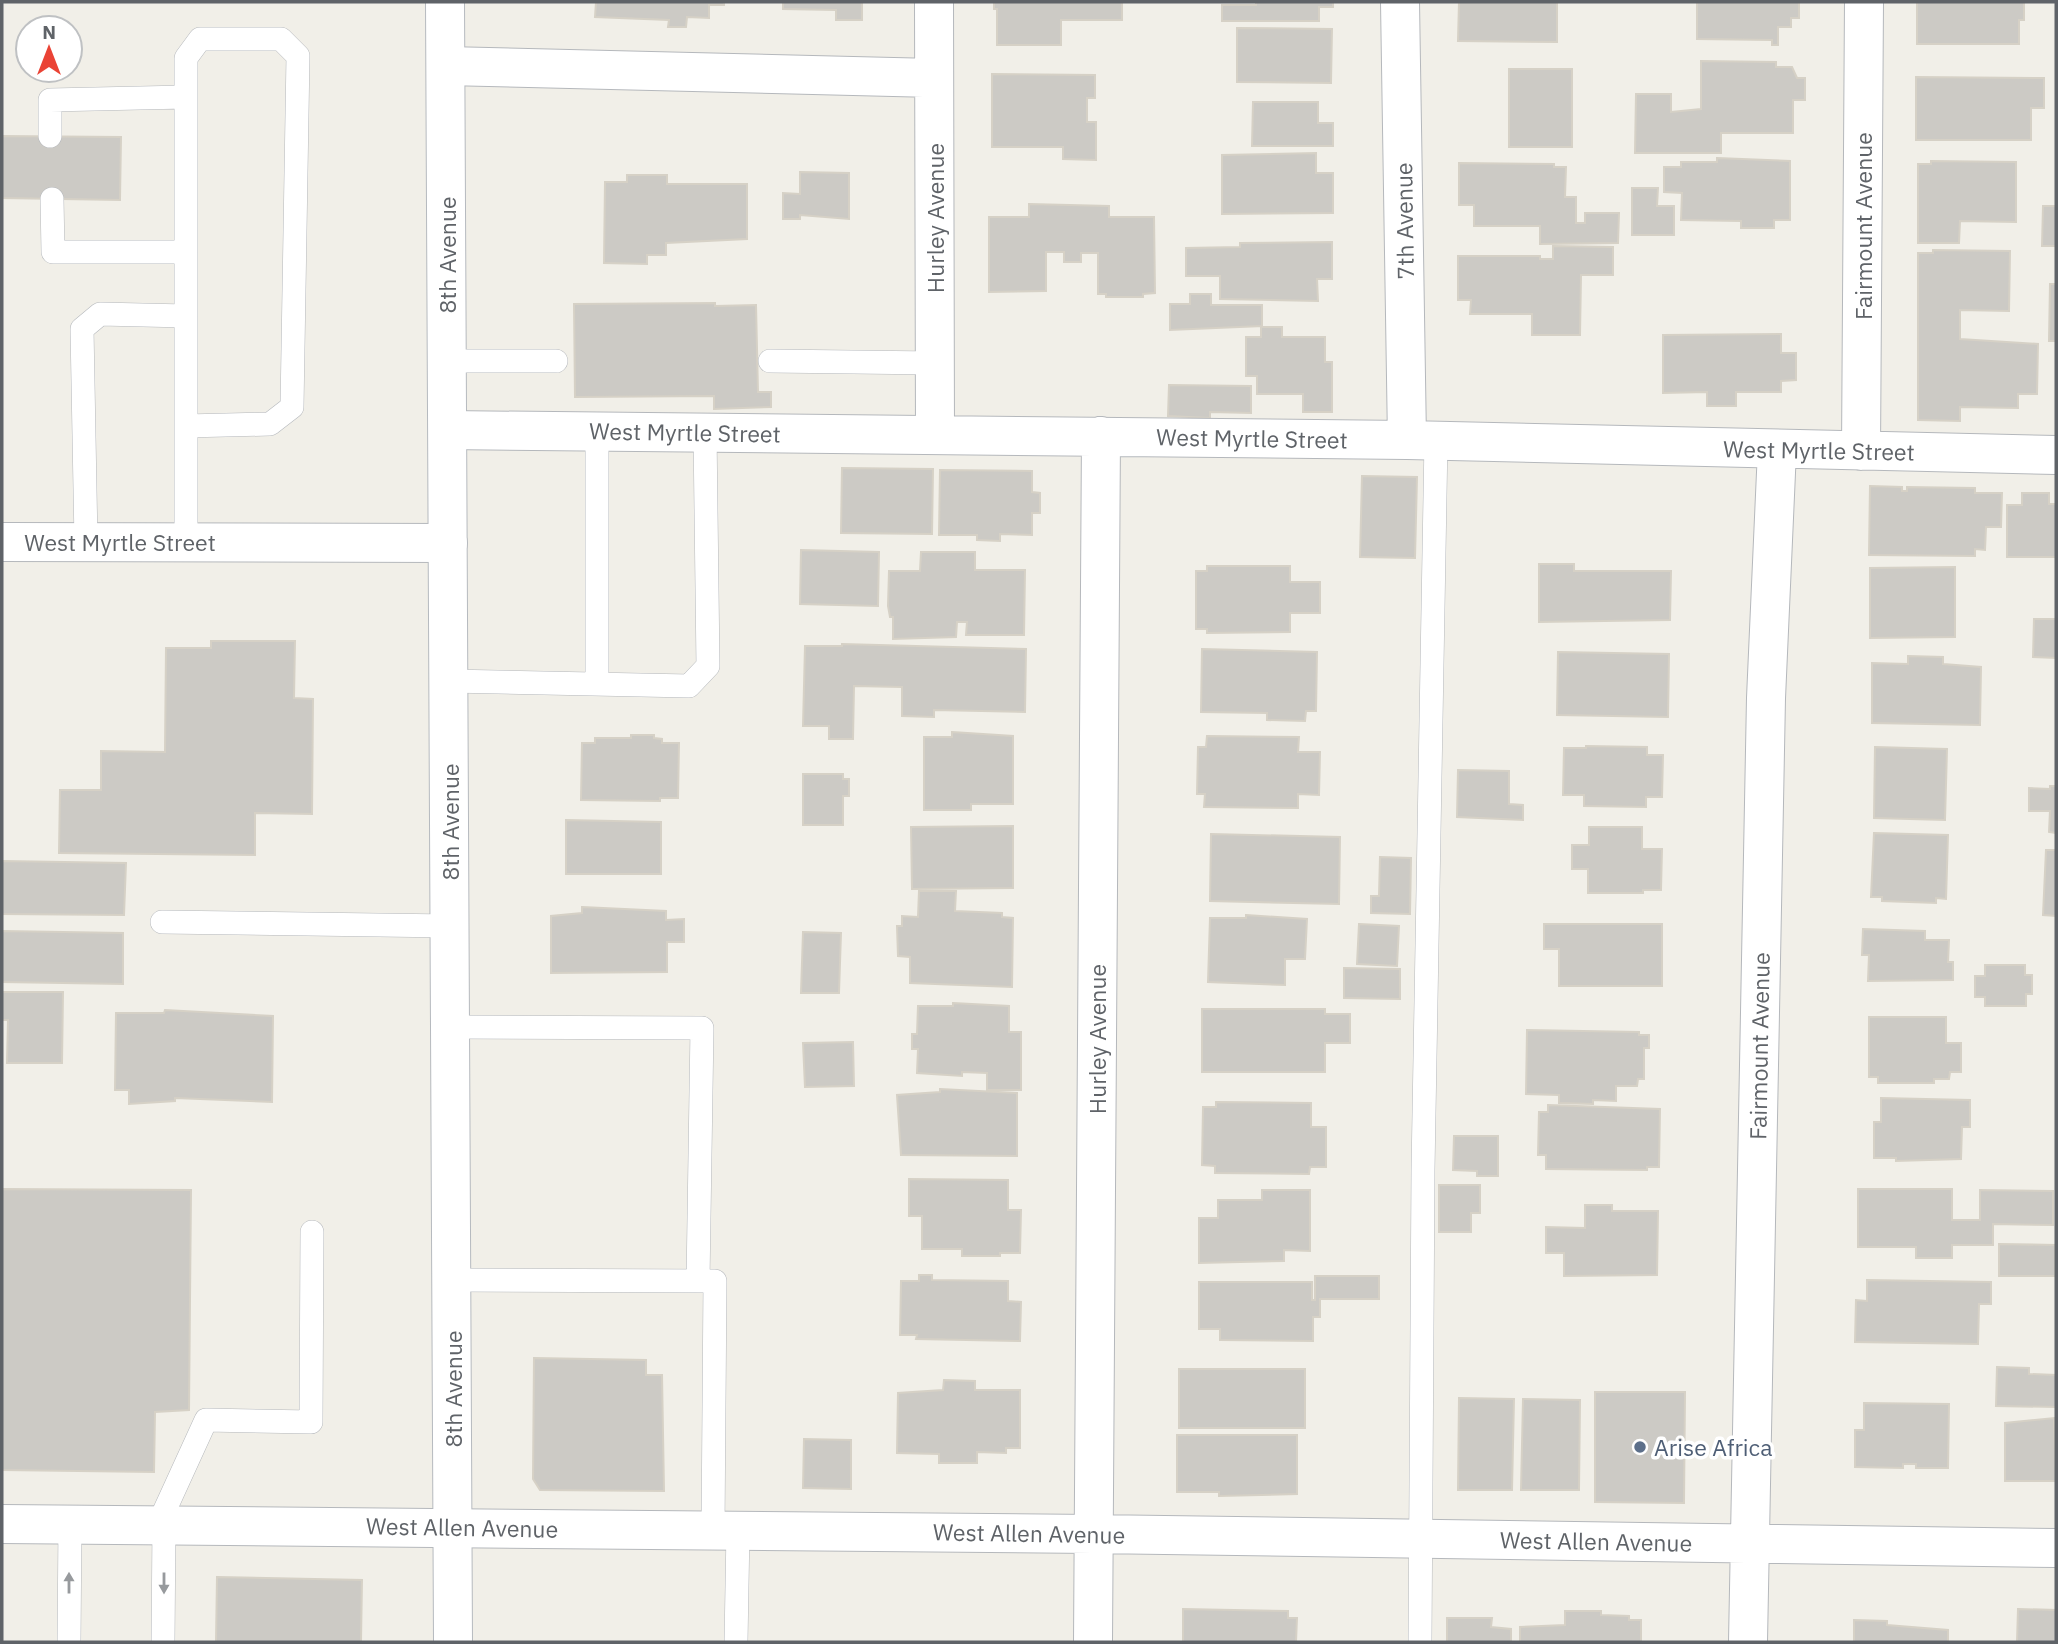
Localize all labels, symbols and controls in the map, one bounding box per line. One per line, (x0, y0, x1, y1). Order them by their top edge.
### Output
north arrow (14, 14, 84, 84)
text: N (42, 20, 56, 44)
street label: Fairmount Avenue (1848, 132, 1878, 320)
street label: Hurley Avenue (920, 143, 950, 293)
street label: 7th Avenue (1388, 162, 1420, 280)
street label: 8th Avenue (432, 196, 462, 314)
street label: West Myrtle Street (589, 415, 781, 449)
street label: West Myrtle Street (1156, 421, 1348, 455)
street label: West Myrtle Street (1723, 433, 1915, 467)
street label: West Myrtle Street (24, 527, 216, 557)
street label: 8th Avenue (435, 763, 465, 881)
street label: Fairmount Avenue (1742, 952, 1776, 1140)
street label: Hurley Avenue (1082, 964, 1112, 1114)
street label: 8th Avenue (438, 1330, 468, 1448)
place label: Arise Africa (1654, 1432, 1772, 1462)
marker: Arise Africa (1632, 1439, 1648, 1455)
street label: West Allen Avenue (366, 1510, 558, 1544)
street label: West Allen Avenue (933, 1516, 1125, 1550)
street label: West Allen Avenue (1500, 1524, 1692, 1558)
one-way arrow (63, 1572, 75, 1594)
one-way arrow (158, 1573, 170, 1595)

